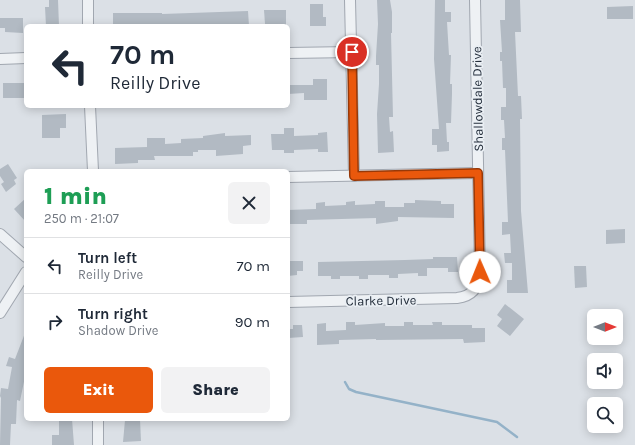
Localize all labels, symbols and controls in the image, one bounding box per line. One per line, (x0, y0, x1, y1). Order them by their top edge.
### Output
pin (335, 35, 369, 69)
text: 70 m (110, 38, 175, 71)
icon: left (44, 40, 96, 92)
icon: arrive (341, 41, 363, 63)
street label: Shallowdale Drive (469, 46, 486, 152)
text: Reilly Drive (110, 72, 200, 94)
text: 1 min (44, 182, 107, 210)
button: close (228, 182, 270, 224)
text: 250 m · 21:07 (44, 211, 119, 226)
text: Turn left (78, 249, 137, 267)
position arrow (459, 251, 501, 293)
icon: left (44, 255, 66, 277)
text: 70 m (236, 257, 270, 275)
text: Reilly Drive (78, 267, 143, 282)
street label: Clarke Drive (345, 292, 417, 309)
text: Turn right (78, 305, 148, 323)
north arrow (587, 309, 623, 345)
map controls (587, 309, 623, 433)
icon: right (44, 311, 66, 333)
text: 90 m (235, 313, 270, 331)
text: Shadow Drive (78, 323, 159, 338)
button: sound (587, 353, 623, 389)
button: Exit (44, 367, 153, 413)
button: Share (161, 367, 270, 413)
button: search (587, 397, 623, 433)

